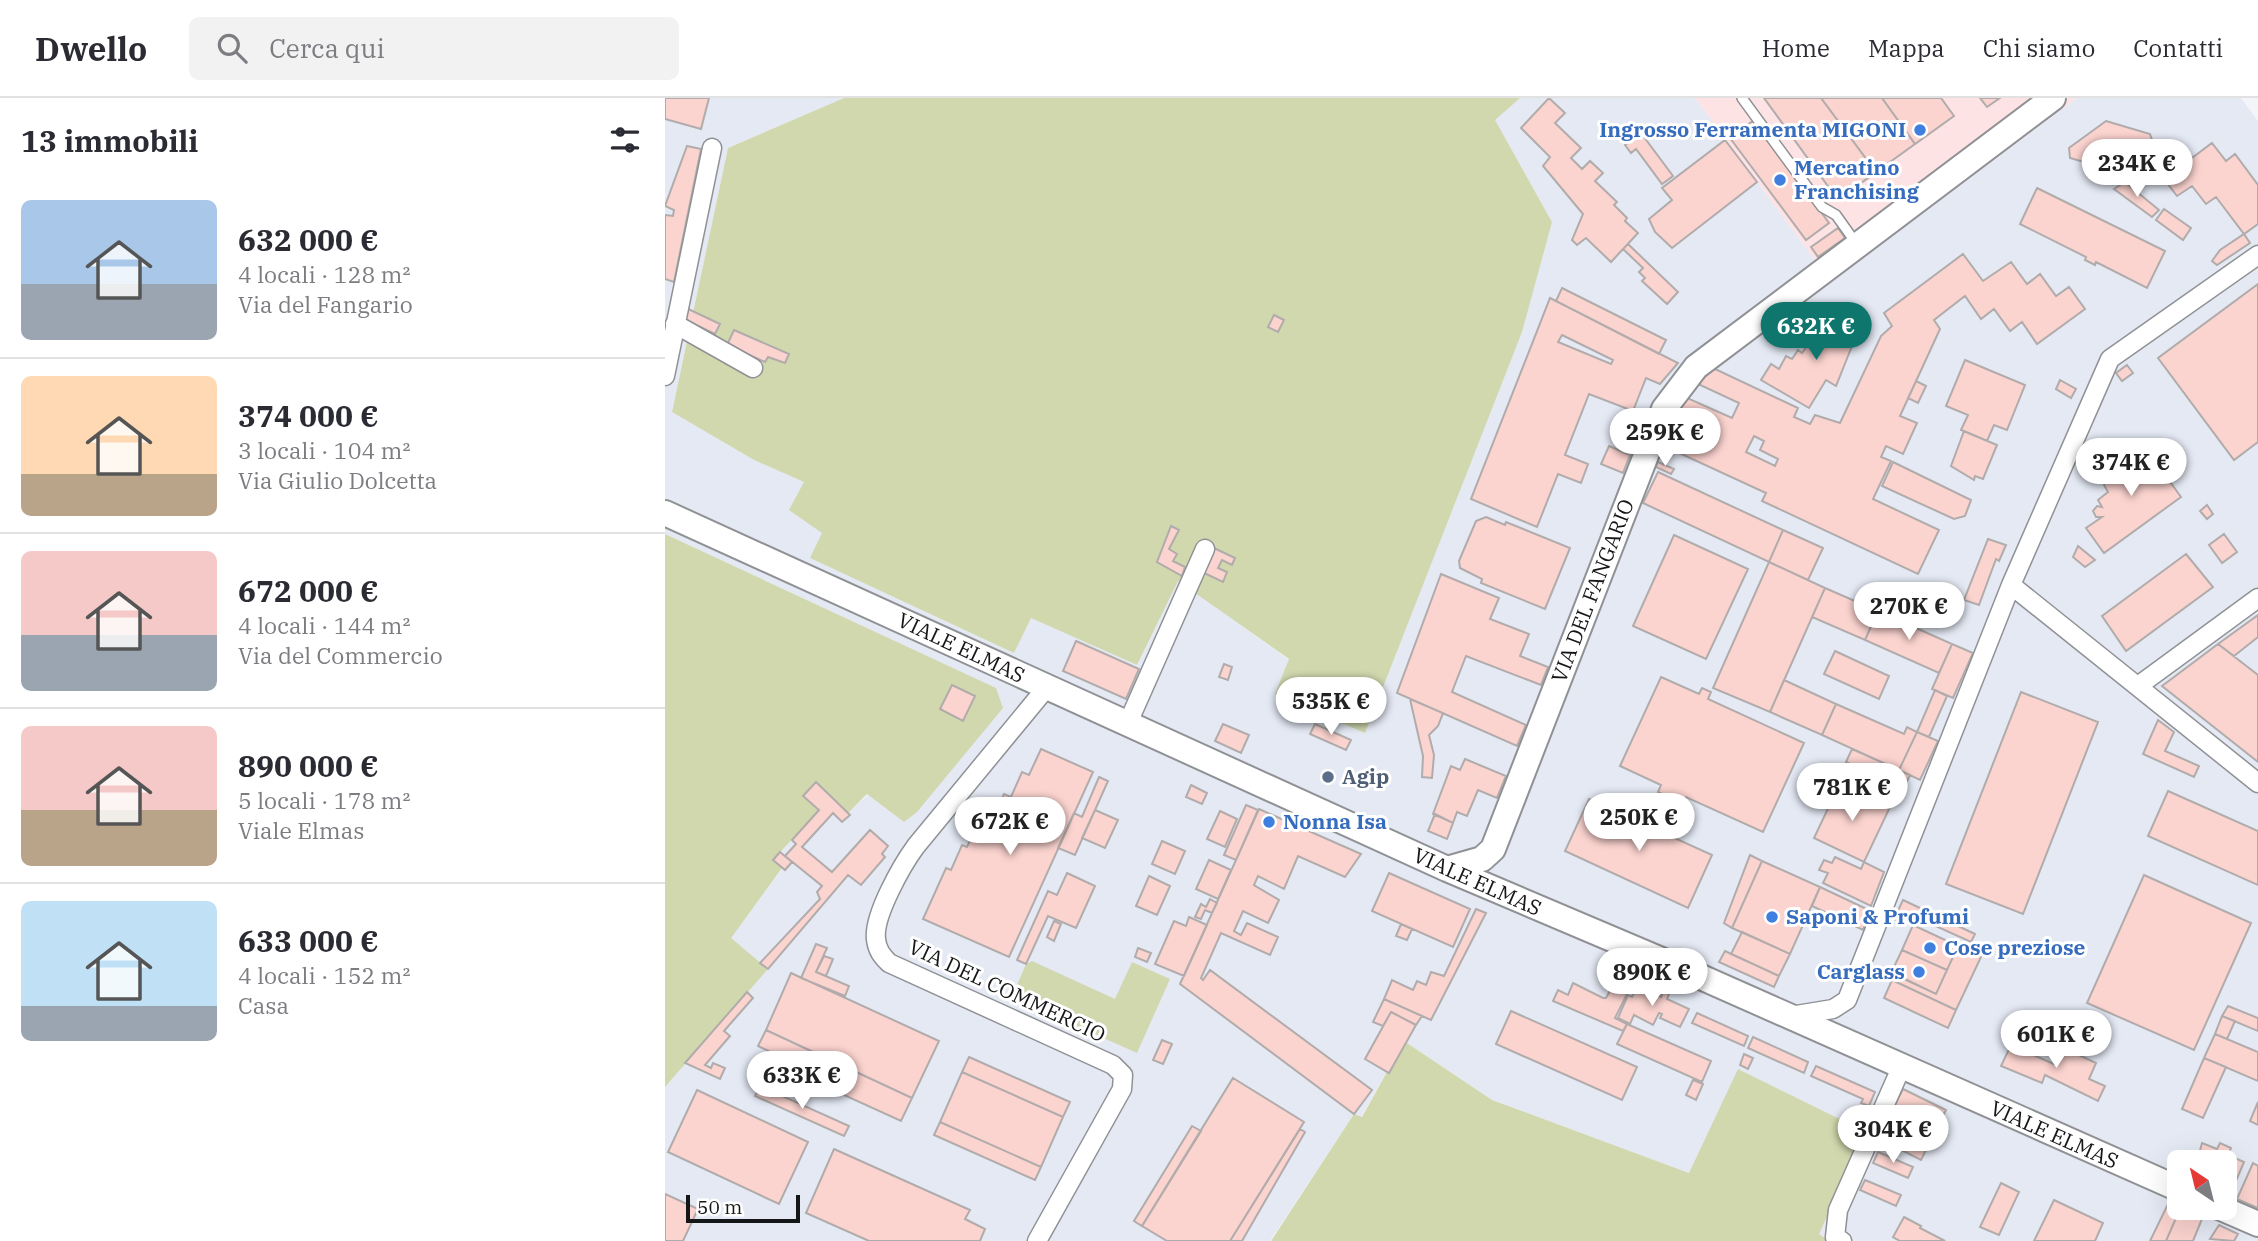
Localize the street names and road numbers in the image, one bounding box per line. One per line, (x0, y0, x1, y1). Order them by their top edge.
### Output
street label: VIA DEL FANGARIO (1544, 495, 1640, 687)
street label: VIALE ELMAS (893, 605, 1030, 689)
street label: VIALE ELMAS (1409, 840, 1546, 922)
street label: VIA DEL COMMERCIO (904, 932, 1111, 1048)
street label: VIALE ELMAS (1986, 1093, 2123, 1175)

